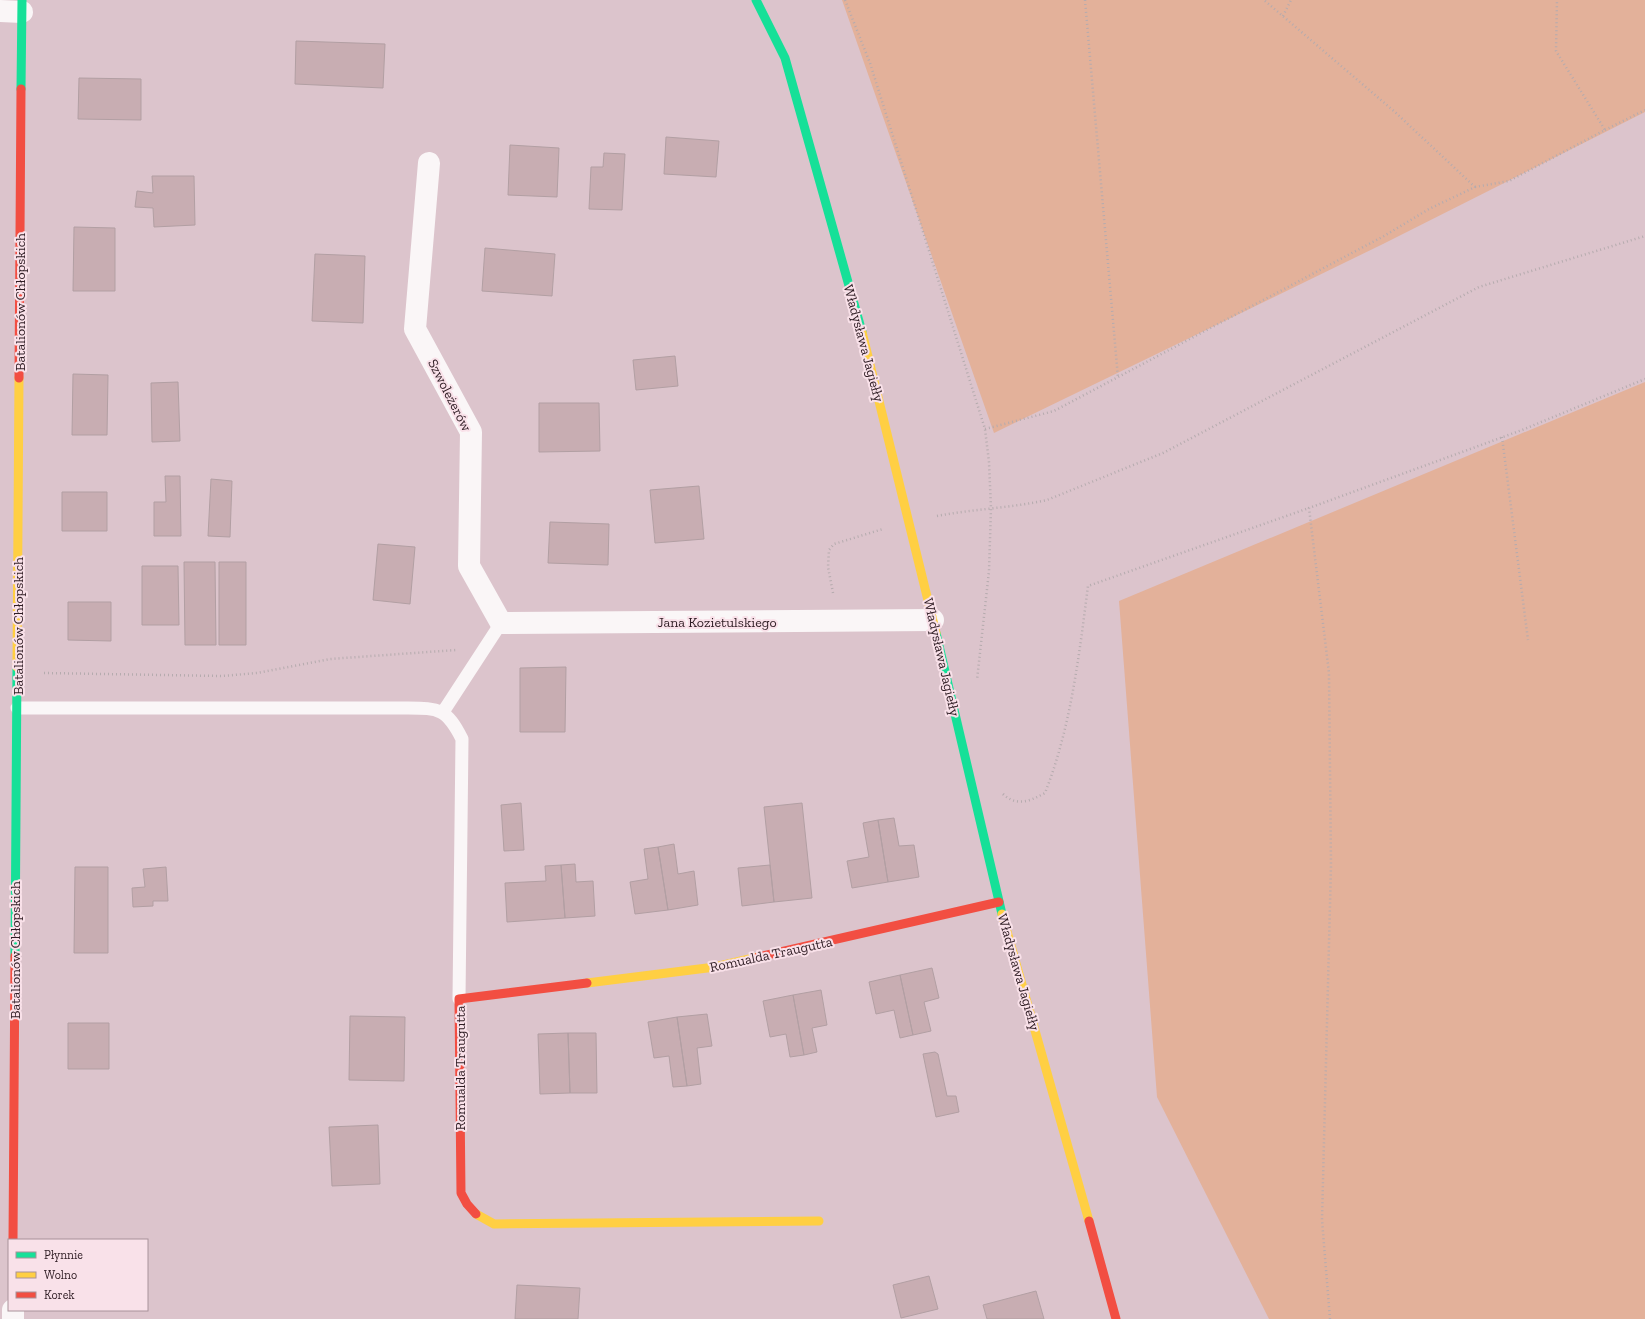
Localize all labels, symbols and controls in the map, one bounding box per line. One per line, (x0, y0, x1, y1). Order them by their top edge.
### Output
street label: Batalionów Chłopskich (12, 233, 29, 371)
street label: Władysława Jagiełły (840, 283, 888, 404)
street label: Szwoleżerów (424, 356, 475, 434)
street label: Batalionów Chłopskich (10, 557, 27, 695)
street label: Władysława Jagiełły (920, 596, 964, 719)
street label: Jana Kozietulskiego (657, 614, 777, 631)
street label: Batalionów Chłopskich (7, 881, 24, 1019)
street label: Władysława Jagiełły (994, 912, 1044, 1033)
street label: Romualda Traugutta (708, 933, 834, 976)
street label: Romualda Traugutta (452, 1005, 469, 1131)
legend (8, 1239, 148, 1311)
text: Płynnie (44, 1248, 83, 1262)
text: Wolno (44, 1268, 77, 1282)
text: Korek (44, 1288, 75, 1302)

